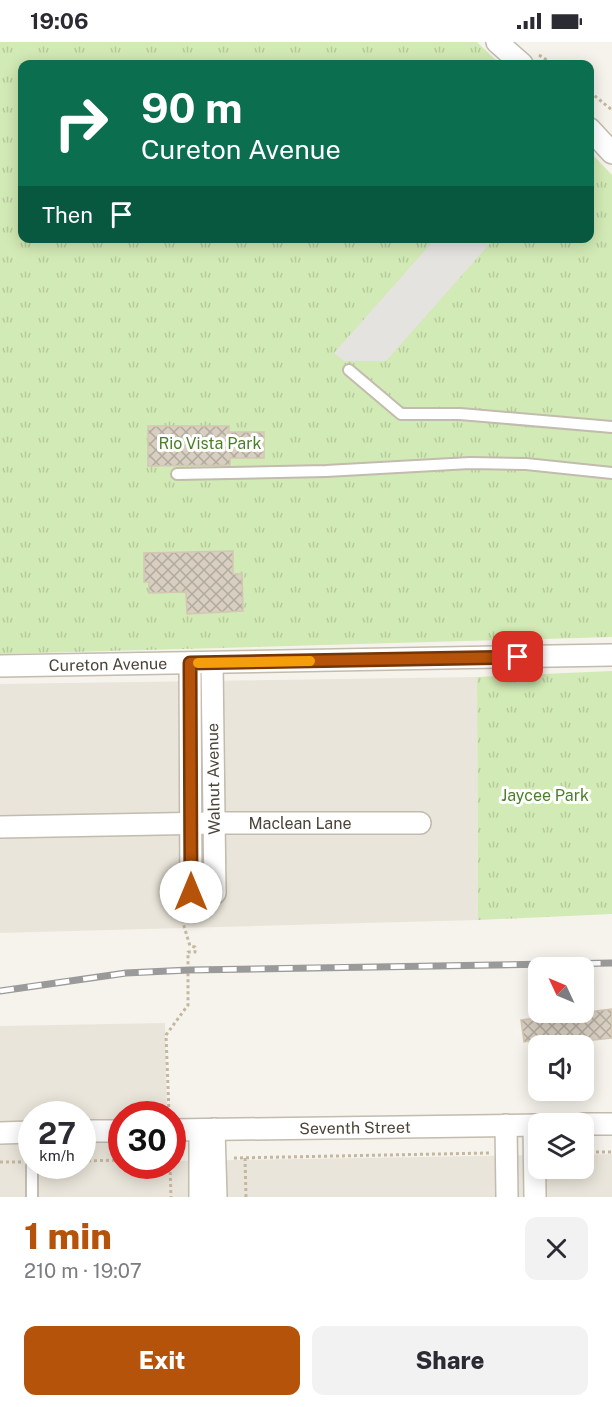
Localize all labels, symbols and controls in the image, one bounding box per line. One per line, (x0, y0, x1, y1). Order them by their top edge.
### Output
text: 19:06 (30, 8, 88, 34)
text: 90 m (141, 83, 243, 132)
icon: right (42, 84, 120, 162)
text: Cureton Avenue (141, 133, 341, 165)
icon: arrive (105, 198, 138, 231)
text: Then (42, 202, 93, 228)
park label: Rio Vista Park (159, 434, 261, 453)
pin (492, 631, 543, 682)
icon: arrive (501, 640, 534, 673)
street label: Cureton Avenue (49, 654, 167, 675)
street label: Walnut Avenue (203, 723, 224, 835)
park label: Jaycee Park (501, 786, 589, 805)
street label: Maclean Lane (248, 814, 352, 833)
position arrow (159, 860, 223, 924)
north arrow (528, 957, 594, 1023)
map controls (528, 957, 594, 1179)
button: sound (528, 1035, 594, 1101)
speed limit sign: 30 (108, 1101, 186, 1179)
button: layers (528, 1113, 594, 1179)
text: 27 (38, 1115, 76, 1151)
street label: Seventh Street (299, 1118, 411, 1138)
text: km/h (39, 1147, 75, 1164)
text: 1 min (24, 1215, 112, 1257)
button: close (525, 1217, 588, 1280)
text: 210 m · 19:07 (24, 1259, 142, 1283)
button: Exit (24, 1326, 300, 1395)
button: Share (312, 1326, 588, 1395)

